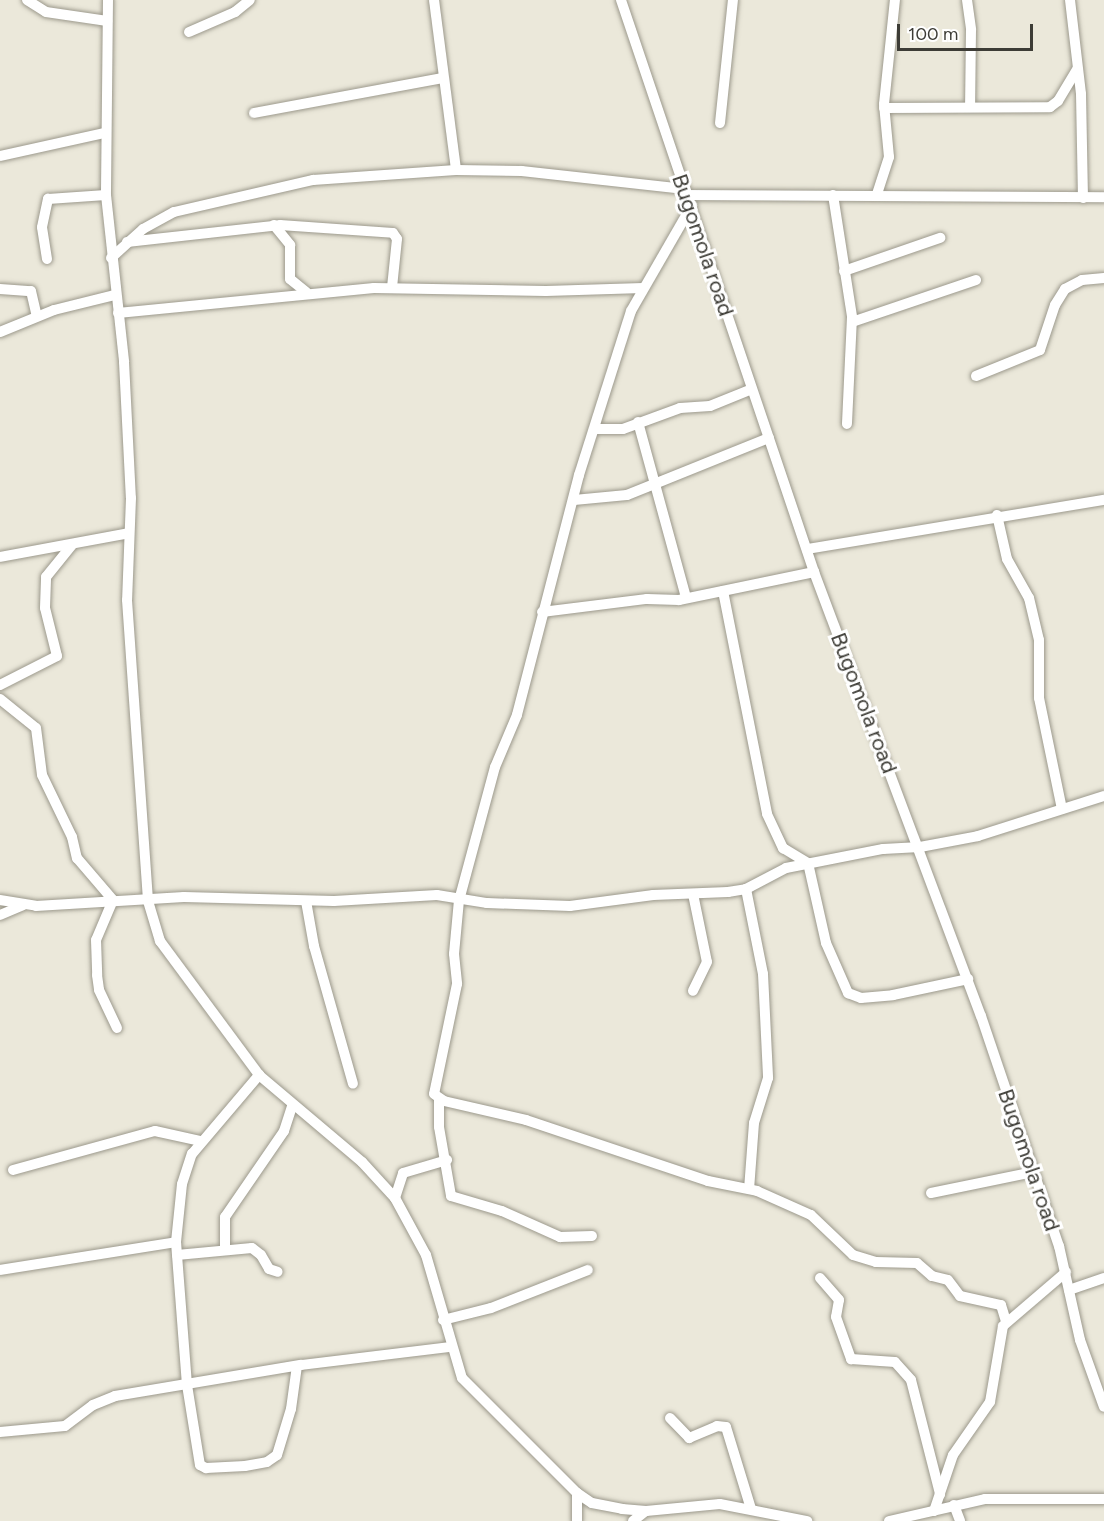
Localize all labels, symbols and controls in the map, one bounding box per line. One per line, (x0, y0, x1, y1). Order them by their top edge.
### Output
scale bar (900, 12, 1036, 50)
text: 100 m (908, 23, 958, 45)
street label: Bugomola road (666, 170, 740, 320)
street label: Bugomola road (825, 629, 903, 777)
street label: Bugomola road (992, 1085, 1066, 1235)

